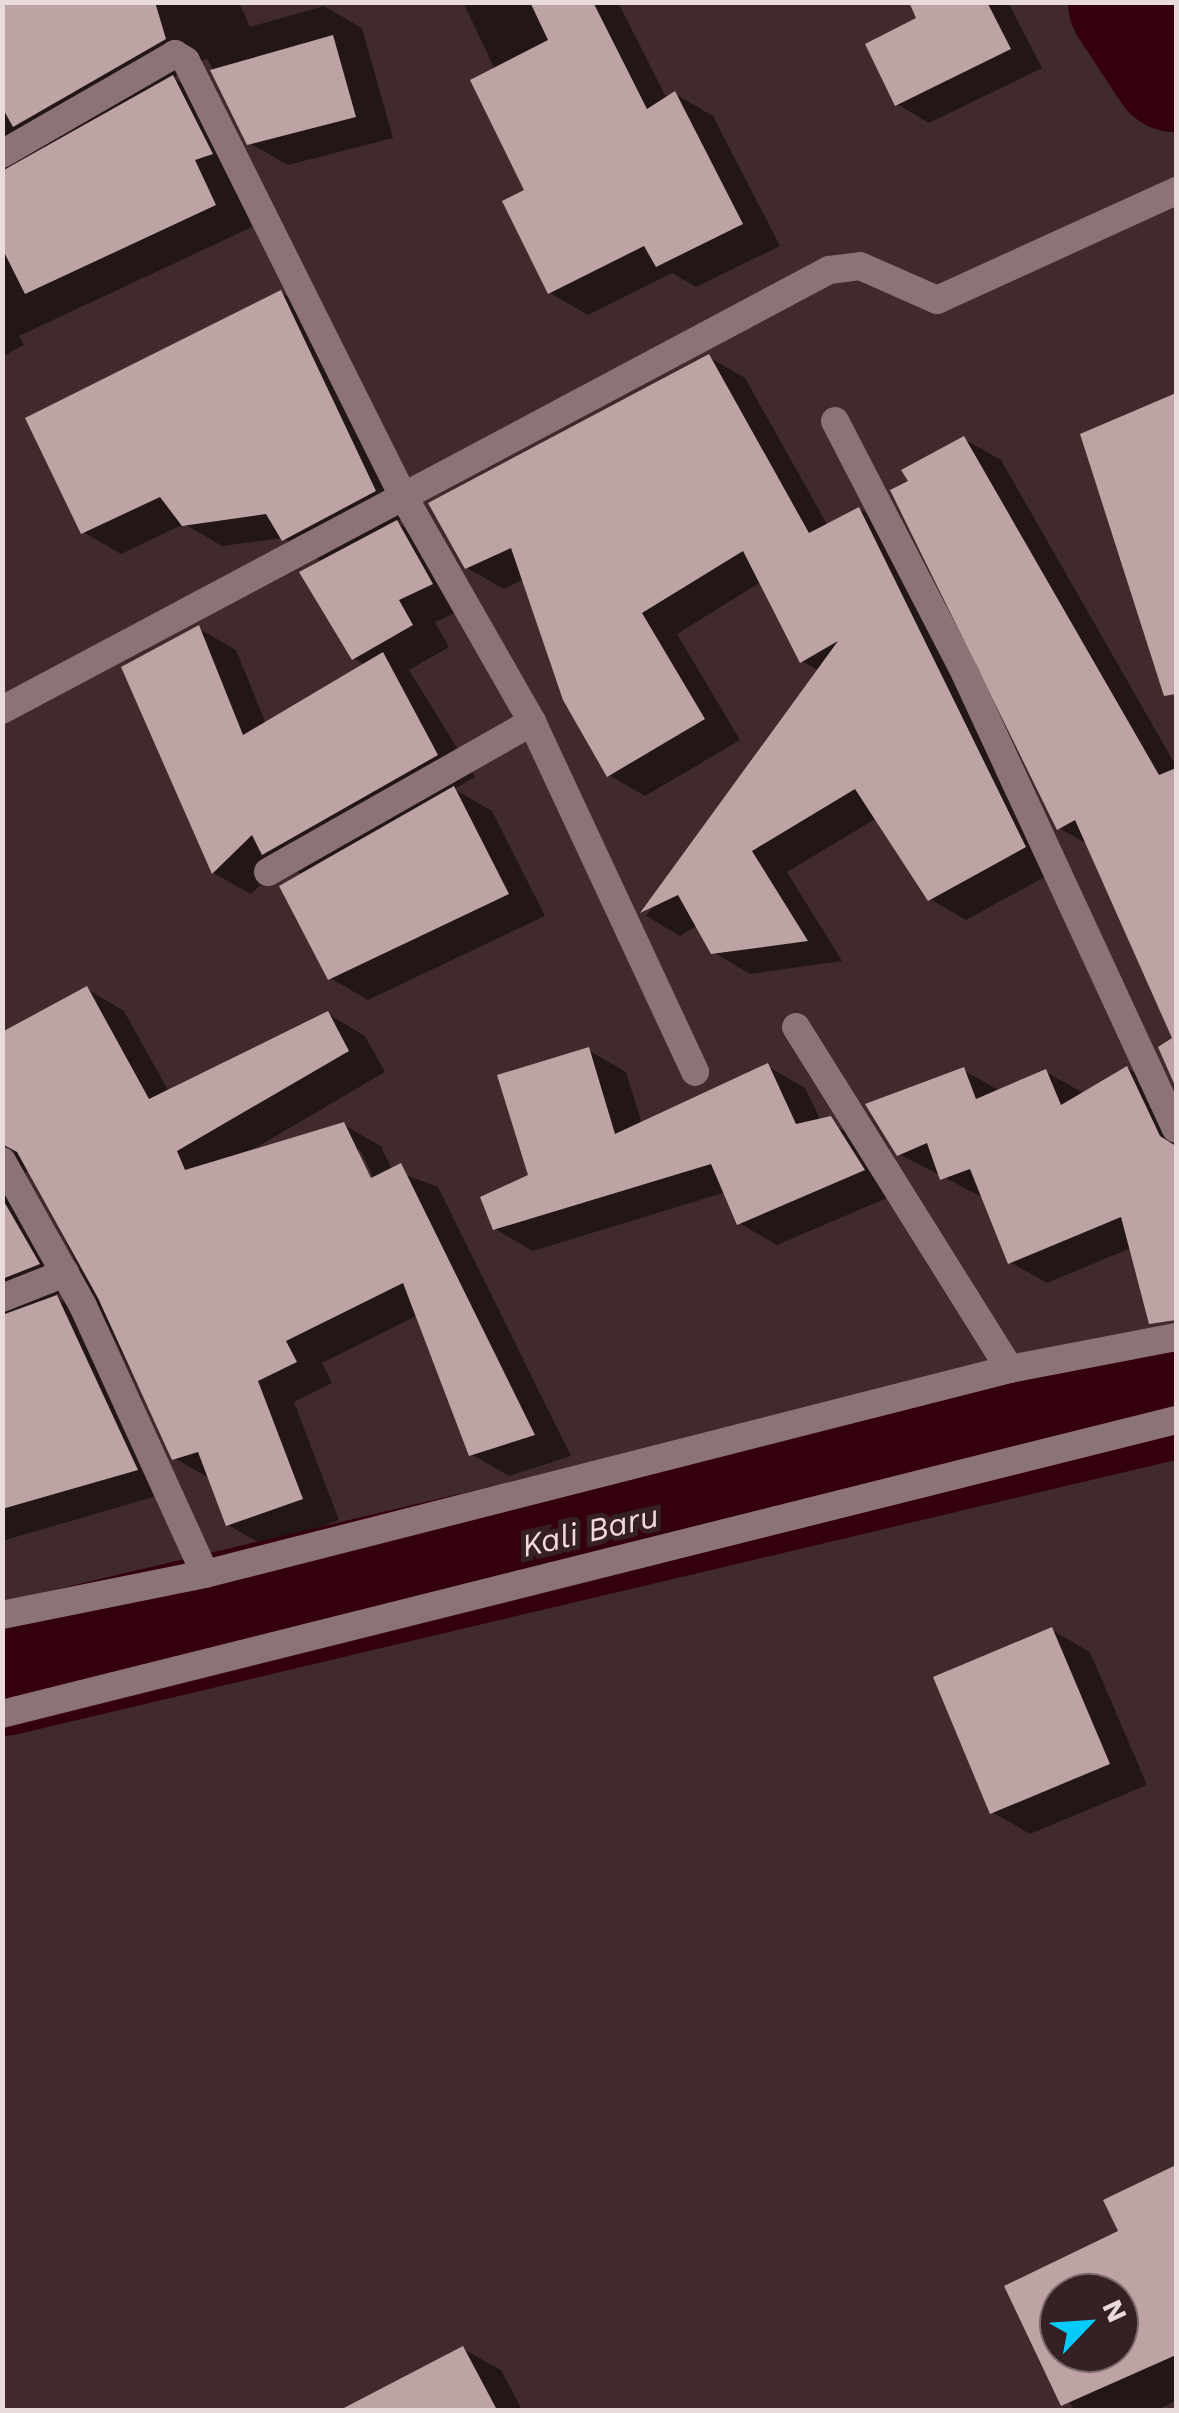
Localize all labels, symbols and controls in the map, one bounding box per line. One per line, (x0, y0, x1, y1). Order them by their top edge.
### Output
water label: Kali Baru (518, 1497, 662, 1565)
north arrow (1039, 2273, 1139, 2373)
text: N (1095, 2295, 1134, 2327)

